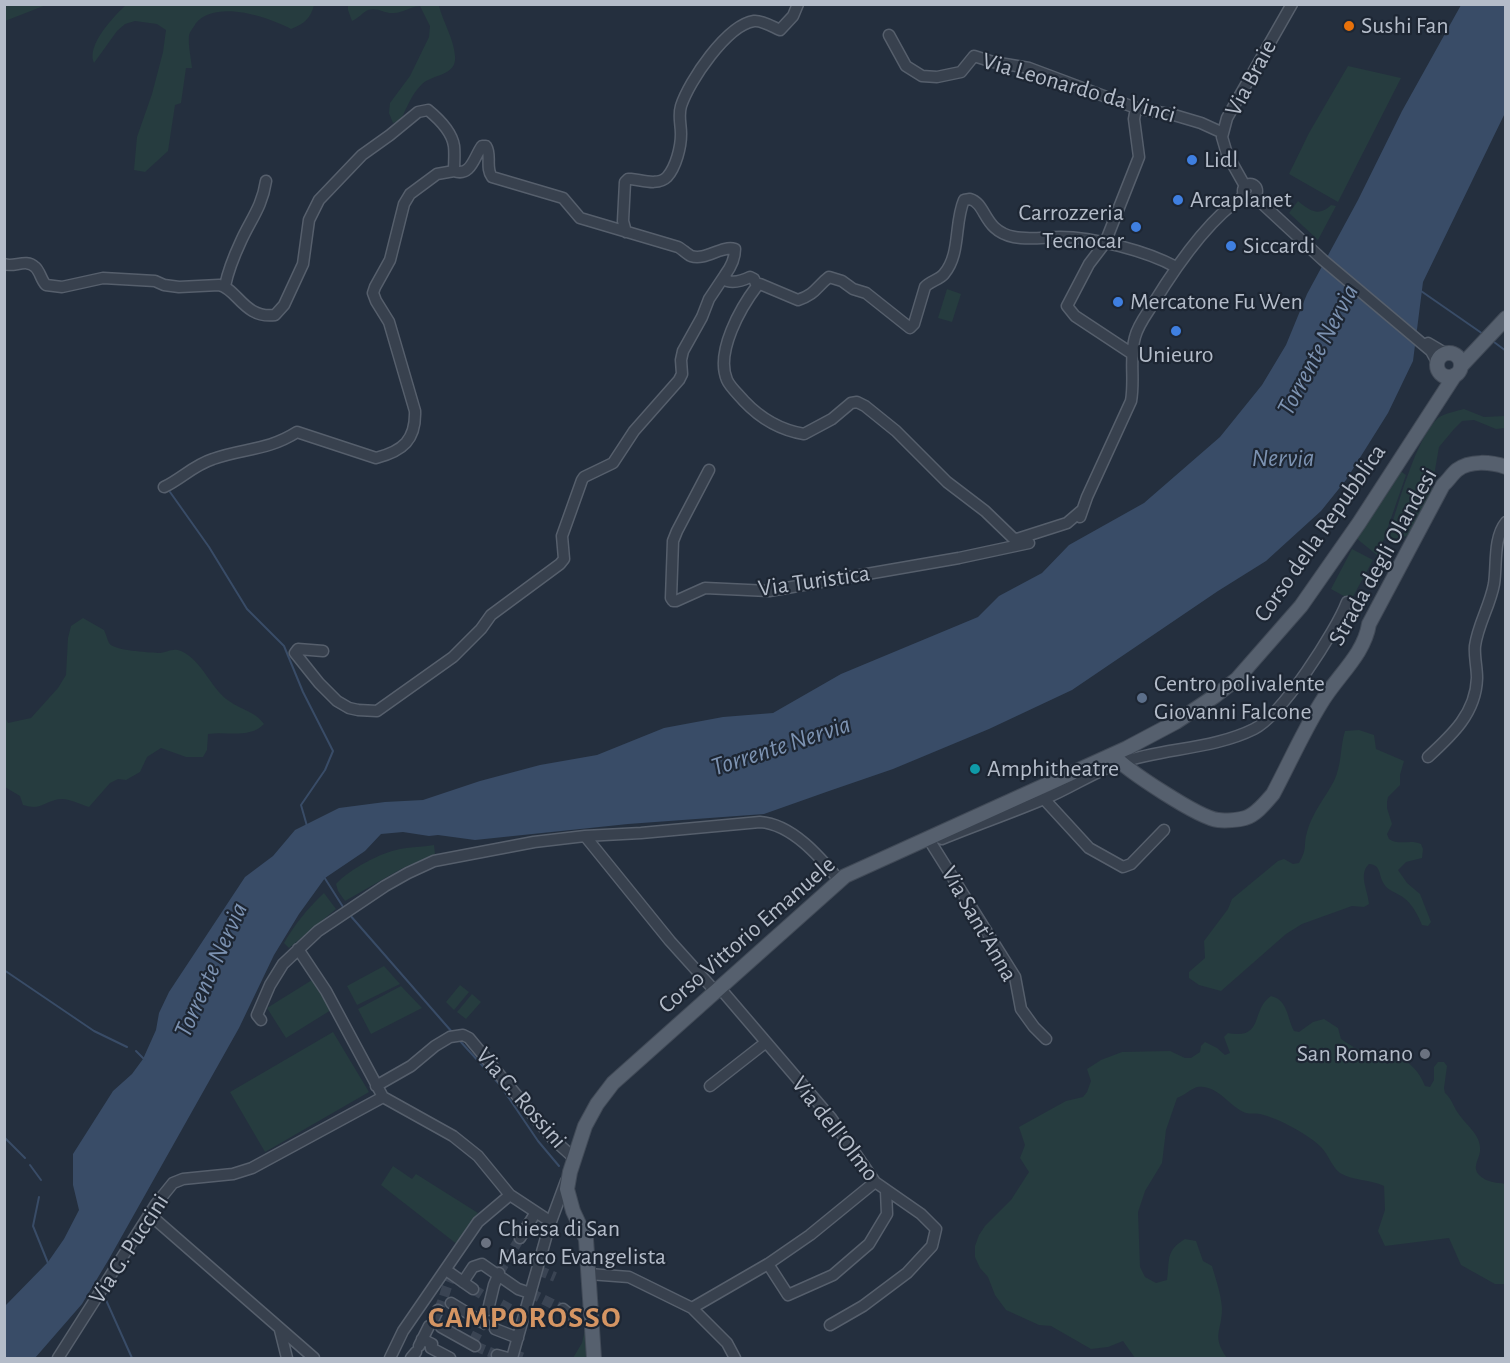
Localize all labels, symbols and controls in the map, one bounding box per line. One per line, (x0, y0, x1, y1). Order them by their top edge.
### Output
place label: Sushi Fan (1361, 12, 1449, 40)
marker: Sushi Fan (1342, 19, 1356, 33)
street label: Via Braie (1219, 35, 1283, 121)
street label: Via Leonardo da Vinci (979, 47, 1179, 129)
place label: Lidl (1204, 146, 1238, 174)
marker: Lidl (1185, 153, 1199, 167)
place label: Arcaplanet (1190, 186, 1292, 214)
marker: Arcaplanet (1171, 193, 1185, 207)
place label: Carrozzeria Tecnocar (1019, 199, 1124, 255)
marker: Carrozzeria Tecnocar (1129, 220, 1143, 234)
place label: Siccardi (1243, 232, 1315, 260)
marker: Siccardi (1224, 239, 1238, 253)
water label: Torrente Nervia (1270, 279, 1366, 421)
place label: Mercatone Fu Wen (1130, 288, 1303, 316)
marker: Mercatone Fu Wen (1111, 295, 1125, 309)
marker: Unieuro (1169, 324, 1183, 338)
place label: Unieuro (1138, 341, 1214, 369)
street label: Corso della Repubblica (1248, 438, 1392, 628)
water label: Nervia (1252, 442, 1314, 474)
street label: Strada degli Olandesi (1322, 463, 1444, 651)
street label: Via Turistica (756, 559, 872, 603)
place label: Centro polivalente Giovanni Falcone (1154, 670, 1325, 726)
marker: Centro polivalente Giovanni Falcone (1135, 691, 1149, 705)
water label: Torrente Nervia (707, 709, 855, 783)
place label: Amphitheatre (987, 755, 1119, 783)
marker: Amphitheatre (968, 762, 982, 776)
street label: Corso Vittorio Emanuele (653, 850, 841, 1020)
street label: Via Sant'Anna (934, 861, 1024, 987)
water label: Torrente Nervia (167, 898, 255, 1042)
place label: San Romano (1297, 1040, 1413, 1068)
street label: Via G. Rossini (469, 1042, 573, 1154)
marker: San Romano (1418, 1047, 1432, 1061)
street label: Via dell'Olmo (785, 1071, 885, 1187)
street label: Via G. Puccini (83, 1189, 175, 1309)
place label: Chiesa di San Marco Evangelista (498, 1215, 666, 1271)
marker: Chiesa di San Marco Evangelista (479, 1236, 493, 1250)
district label: CAMPOROSSO (428, 1300, 622, 1336)

